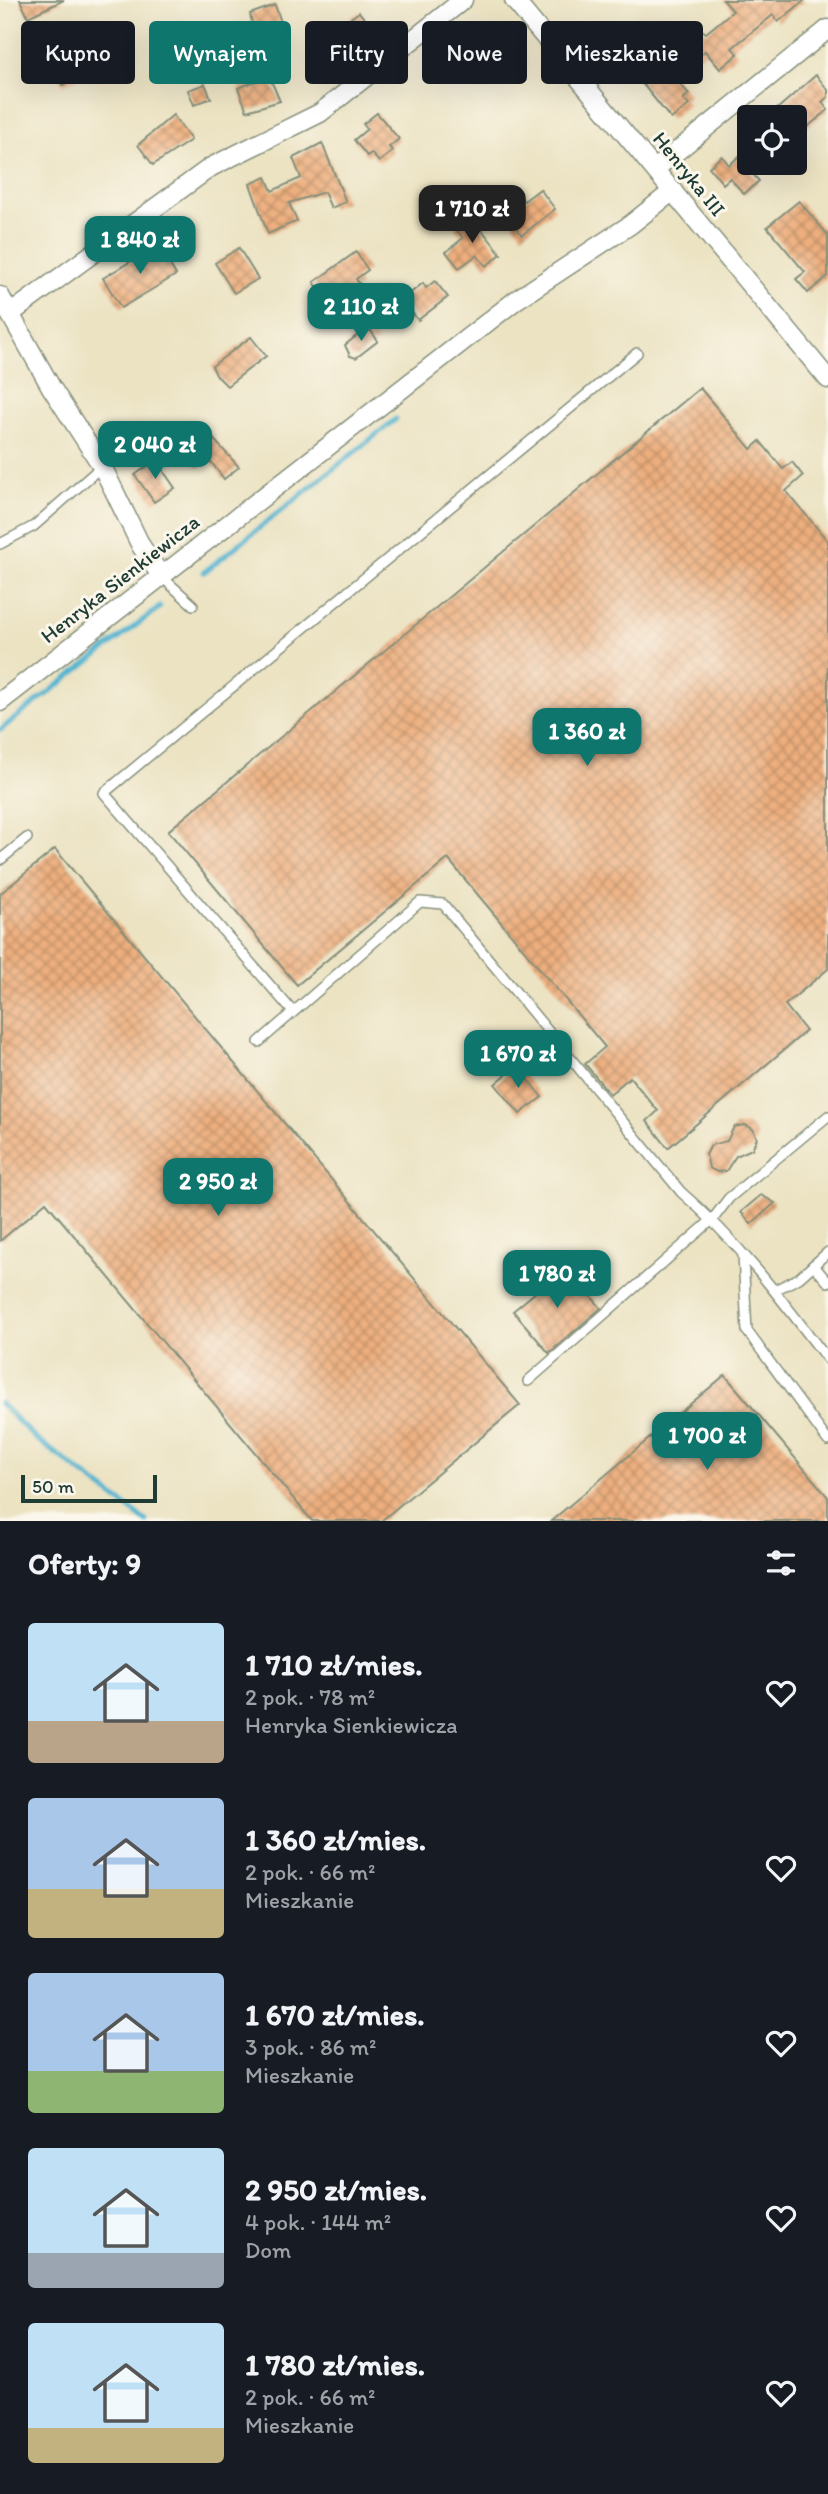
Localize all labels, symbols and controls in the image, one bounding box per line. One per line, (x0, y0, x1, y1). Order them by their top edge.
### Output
chip: Kupno (21, 21, 135, 84)
chip: Wynajem (149, 21, 291, 84)
chip: Filtry (305, 21, 408, 84)
chip: Nowe (422, 21, 527, 84)
chip: Mieszkanie (541, 21, 703, 84)
map controls (737, 105, 807, 175)
button: locate (737, 105, 807, 175)
street label: Henryka III (648, 126, 731, 221)
pin: 1 710 zł (400, 186, 544, 245)
text: 1 710 zł (435, 194, 509, 222)
pin: 1 840 zł (68, 216, 212, 276)
text: 1 840 zł (101, 225, 179, 253)
pin: 2 110 zł (289, 284, 433, 343)
text: 2 110 zł (323, 292, 399, 320)
pin: 2 040 zł (83, 421, 227, 481)
text: 2 040 zł (114, 430, 196, 458)
street label: Henryka Sienkiewicza (35, 509, 204, 648)
pin: 1 360 zł (515, 708, 659, 768)
text: 1 360 zł (548, 717, 626, 745)
pin: 1 670 zł (446, 1030, 590, 1090)
text: 1 670 zł (480, 1039, 556, 1067)
pin: 2 950 zł (146, 1158, 290, 1218)
text: 2 950 zł (179, 1167, 257, 1195)
pin: 1 780 zł (485, 1250, 629, 1310)
text: 1 780 zł (519, 1259, 595, 1287)
pin: 1 700 zł (635, 1412, 779, 1472)
text: 1 700 zł (668, 1421, 746, 1449)
scale bar (21, 1472, 158, 1504)
text: 50 m (32, 1475, 74, 1498)
icon: filters (762, 1544, 800, 1582)
text: Oferty: 9 (28, 1545, 141, 1582)
text: 1 710 zł/mies. (245, 1646, 423, 1683)
icon: home (84, 1651, 168, 1735)
icon: heart (762, 1674, 800, 1712)
text: 2 pok. · 78 m² (245, 1683, 375, 1711)
text: Henryka Sienkiewicza (245, 1711, 458, 1739)
text: 1 360 zł/mies. (245, 1821, 426, 1858)
icon: home (84, 1826, 168, 1910)
icon: heart (762, 1849, 800, 1887)
text: 2 pok. · 66 m² (245, 1858, 376, 1886)
text: Mieszkanie (245, 1886, 354, 1914)
text: 1 670 zł/mies. (245, 1996, 425, 2033)
icon: home (84, 2001, 168, 2085)
icon: heart (762, 2024, 800, 2062)
text: 3 pok. · 86 m² (245, 2033, 376, 2061)
text: Mieszkanie (245, 2061, 354, 2089)
text: 2 950 zł/mies. (245, 2171, 427, 2208)
icon: home (84, 2176, 168, 2260)
icon: heart (762, 2199, 800, 2237)
text: 4 pok. · 144 m² (245, 2208, 391, 2236)
text: Dom (245, 2236, 291, 2264)
text: 1 780 zł/mies. (245, 2346, 425, 2383)
icon: home (84, 2351, 168, 2435)
icon: heart (762, 2374, 800, 2412)
text: 2 pok. · 66 m² (245, 2383, 376, 2411)
text: Mieszkanie (245, 2411, 354, 2439)

